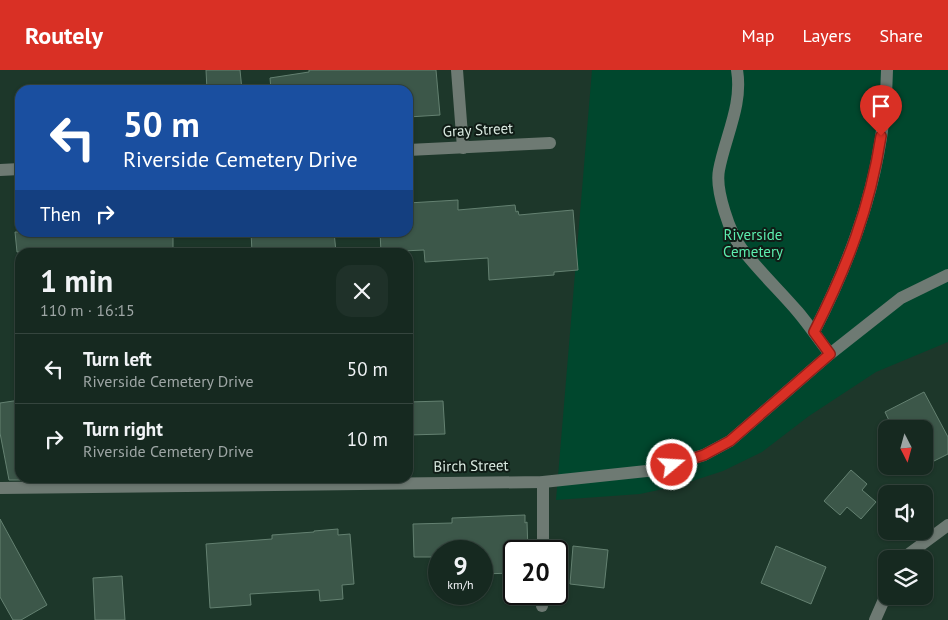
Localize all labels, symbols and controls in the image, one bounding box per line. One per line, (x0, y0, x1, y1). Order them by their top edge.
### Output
text: Routely (25, 20, 103, 51)
text: Map (742, 24, 774, 47)
text: Layers (802, 24, 851, 47)
text: Share (879, 24, 923, 47)
pin (860, 85, 902, 136)
icon: arrive (867, 92, 895, 120)
text: 50 m (123, 101, 200, 147)
icon: left (40, 105, 105, 170)
street label: Gray Street (442, 118, 514, 141)
text: Riverside Cemetery Drive (123, 145, 358, 173)
icon: right (91, 200, 119, 228)
text: Then (40, 202, 81, 226)
park label: Riverside Cemetery (723, 225, 783, 261)
text: 1 min (40, 261, 113, 300)
button: close (336, 265, 388, 317)
text: 110 m · 16:15 (40, 300, 135, 320)
text: Turn left (83, 347, 152, 371)
icon: left (40, 355, 68, 383)
text: 50 m (347, 357, 388, 381)
text: Riverside Cemetery Drive (83, 371, 254, 391)
text: Turn right (83, 417, 163, 441)
north arrow (878, 420, 932, 475)
map controls (878, 420, 933, 605)
icon: right (40, 425, 68, 453)
text: 10 m (347, 427, 388, 451)
position arrow (645, 438, 697, 490)
text: Riverside Cemetery Drive (83, 441, 254, 461)
street label: Birch Street (433, 455, 509, 476)
button: sound (878, 485, 933, 540)
speed limit sign: 20 (503, 540, 568, 605)
text: 9 (453, 550, 468, 582)
button: layers (878, 550, 933, 605)
text: km/h (447, 577, 474, 592)

